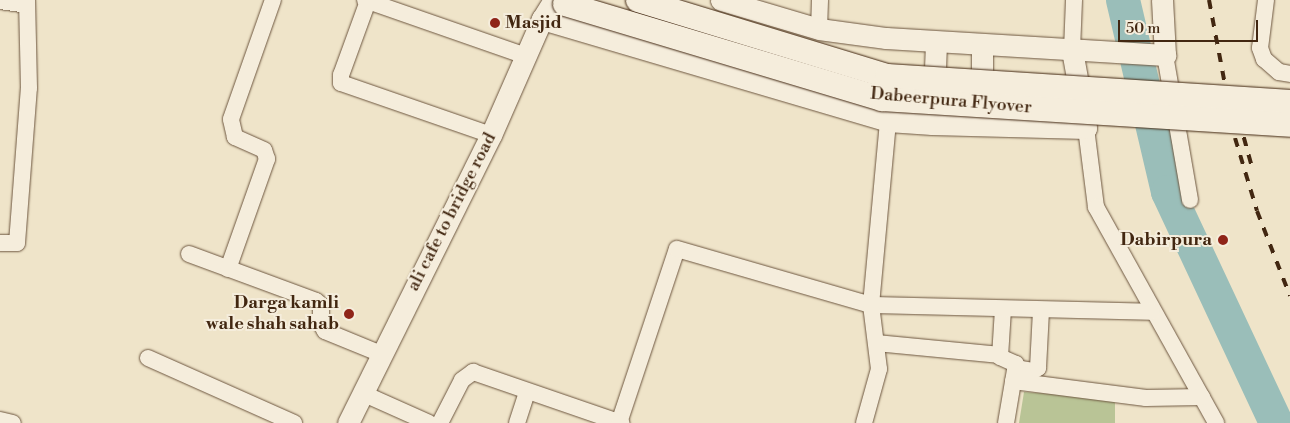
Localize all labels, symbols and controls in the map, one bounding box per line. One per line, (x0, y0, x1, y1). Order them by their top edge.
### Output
scale bar (1120, 10, 1260, 42)
place label: Masjid (505, 12, 562, 34)
marker: Masjid (489, 17, 501, 29)
text: 50 m (1126, 19, 1160, 38)
street label: Dabeerpura Flyover (869, 83, 1033, 119)
street label: ali cafe to bridge road (403, 129, 501, 295)
place label: Dabirpura (1120, 229, 1212, 251)
marker: Dabirpura (1216, 233, 1230, 247)
place label: Darga kamli wale shah sahab (206, 293, 339, 336)
marker: Darga kamli wale shah sahab (343, 308, 355, 320)

